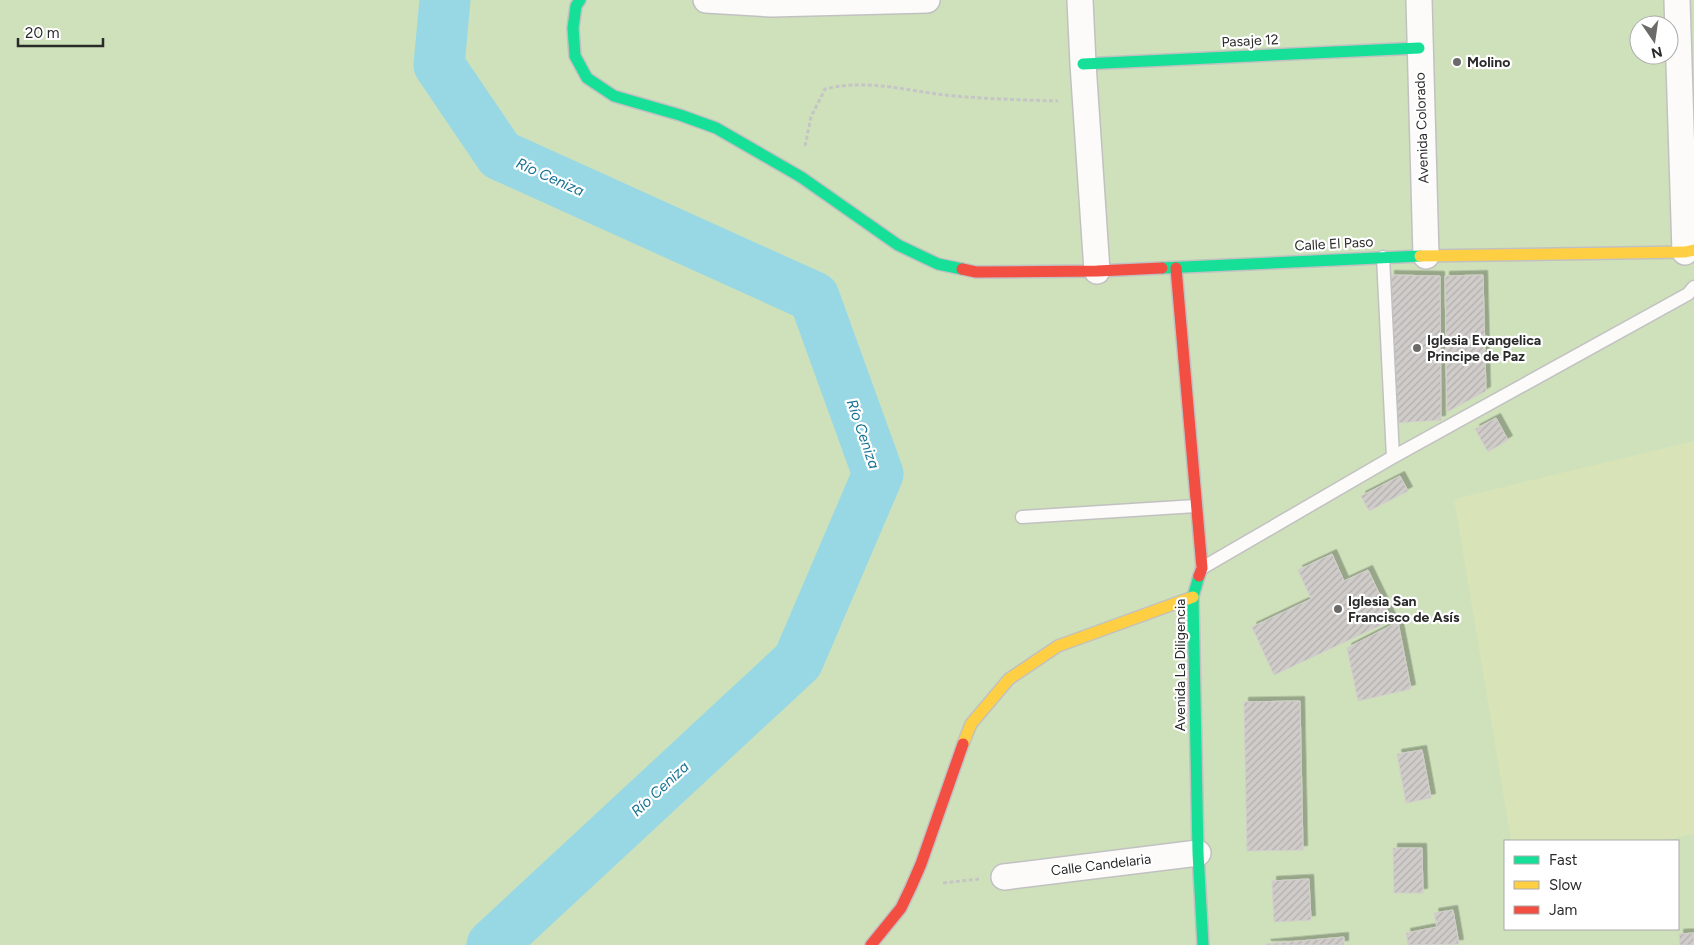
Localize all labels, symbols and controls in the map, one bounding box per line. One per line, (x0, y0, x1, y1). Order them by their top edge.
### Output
scale bar (18, 15, 102, 47)
north arrow (1629, 15, 1679, 65)
text: 20 m (25, 24, 59, 42)
street label: Pasaje 12 (1221, 31, 1279, 51)
text: N (1650, 43, 1664, 62)
place label: Molino (1467, 54, 1510, 71)
marker: Molino (1451, 56, 1463, 68)
street label: Avenida Colorado (1412, 72, 1432, 184)
water label: Río Ceniza (513, 154, 587, 200)
street label: Calle El Paso (1294, 233, 1374, 255)
place label: Iglesia Evangelica Principe de Paz (1427, 332, 1541, 365)
marker: Iglesia Evangelica Principe de Paz (1411, 342, 1423, 354)
water label: Río Ceniza (843, 397, 883, 471)
place label: Iglesia San Francisco de Asís (1348, 593, 1460, 626)
street label: Avenida La Diligencia (1172, 599, 1189, 731)
marker: Iglesia San Francisco de Asís (1332, 603, 1344, 615)
water label: Río Ceniza (627, 758, 693, 820)
legend (1504, 840, 1679, 930)
street label: Calle Candelaria (1050, 850, 1152, 880)
text: Fast (1549, 851, 1578, 869)
text: Slow (1549, 876, 1582, 894)
text: Jam (1549, 901, 1577, 919)

